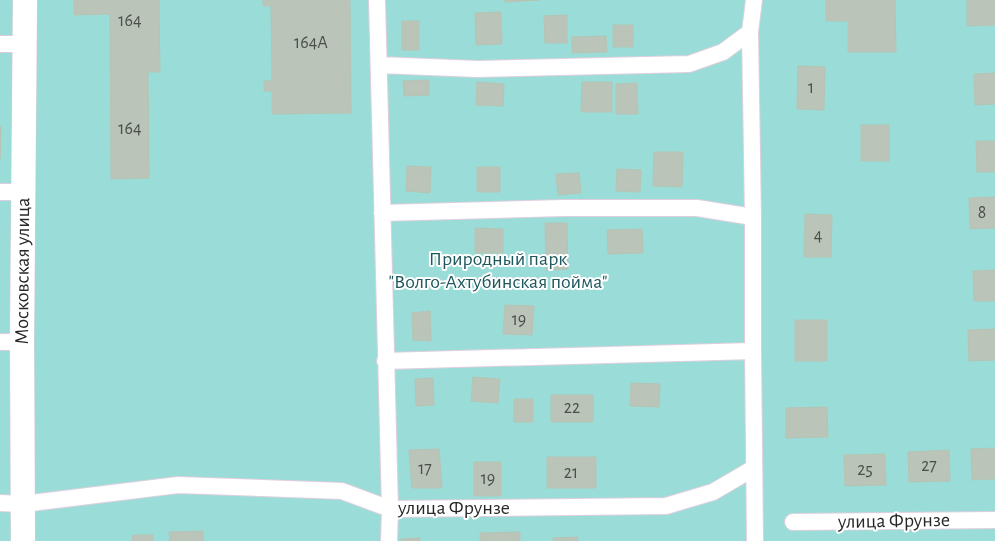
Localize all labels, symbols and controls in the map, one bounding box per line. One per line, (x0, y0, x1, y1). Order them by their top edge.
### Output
house number: 164 (118, 12, 142, 30)
house number: 164А (294, 34, 328, 52)
house number: 1 (808, 79, 814, 97)
house number: 164 (118, 120, 142, 138)
street label: Московская улица (12, 197, 33, 345)
house number: 8 (978, 204, 986, 222)
house number: 4 (814, 227, 823, 245)
park label: Природный парк "Волго-Ахтубинская пойма" (389, 249, 607, 292)
house number: 19 (512, 311, 526, 329)
house number: 22 (564, 399, 580, 417)
house number: 27 (921, 457, 937, 475)
house number: 17 (418, 460, 432, 478)
house number: 25 (857, 461, 873, 479)
house number: 21 (564, 464, 578, 482)
house number: 19 (481, 470, 495, 488)
street label: улица Фрунзе (397, 498, 510, 518)
street label: улица Фрунзе (837, 510, 950, 532)

